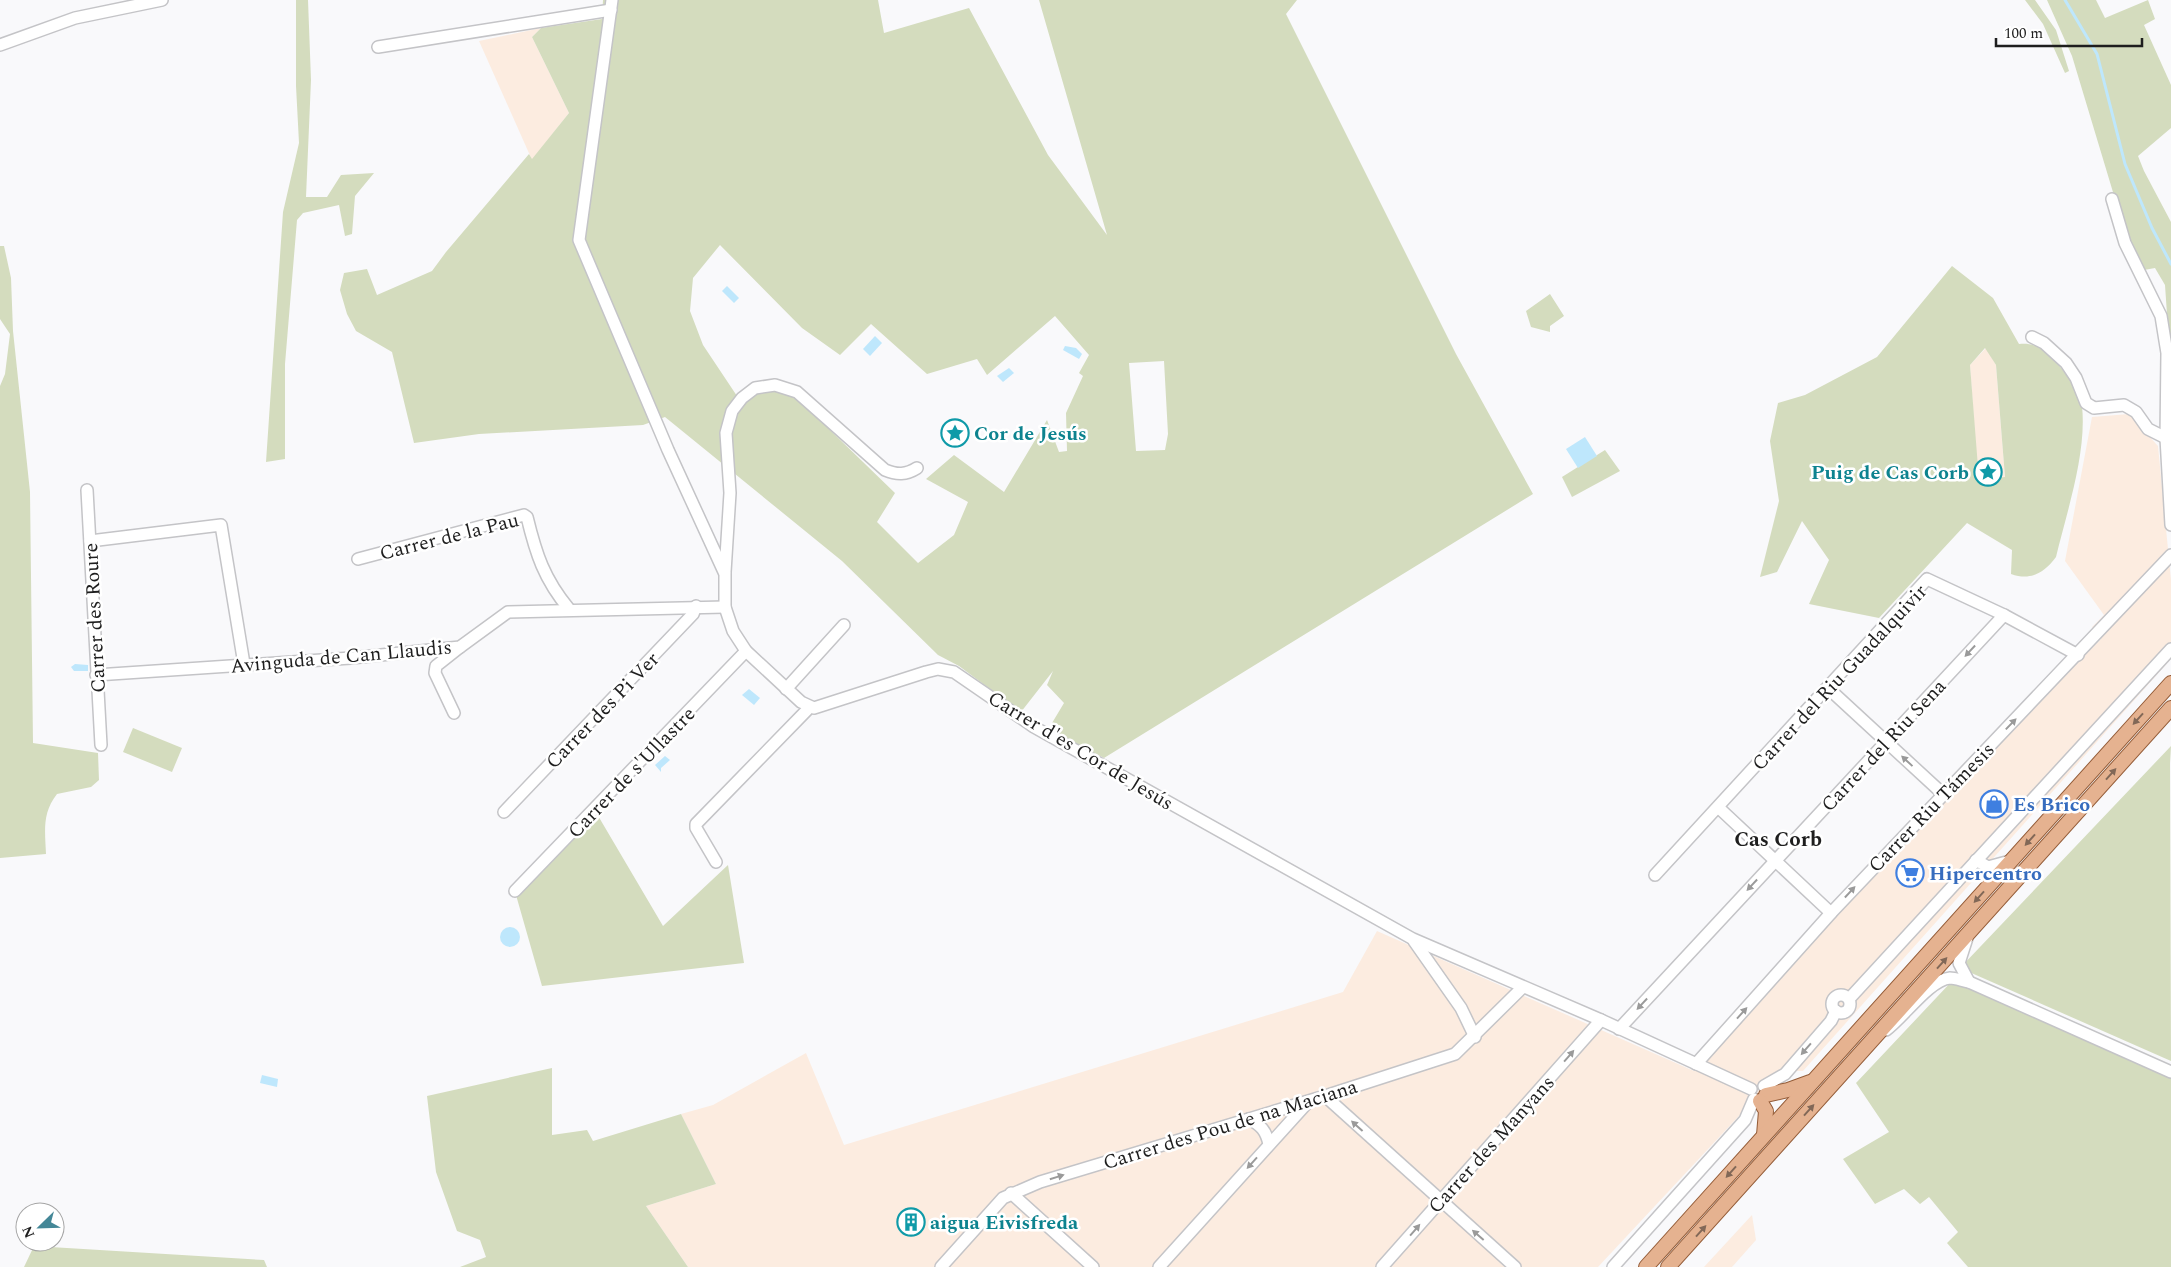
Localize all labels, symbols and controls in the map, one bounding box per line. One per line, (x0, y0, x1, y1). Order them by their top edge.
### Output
scale bar (1996, 15, 2142, 47)
text: 100 m (2004, 22, 2043, 45)
place icon: Cor de Jesús (940, 418, 970, 448)
place label: Cor de Jesús (974, 419, 1087, 449)
place icon: Puig de Cas Corb (1973, 457, 2003, 487)
place label: Puig de Cas Corb (1811, 458, 1969, 488)
street label: Carrer de la Pau (376, 505, 522, 569)
street label: Carrer des Roure (76, 542, 114, 694)
street label: Carrer del Riu Guadalquivir (1745, 578, 1935, 778)
street label: Avinguda de Can Llaudis (229, 632, 453, 682)
one-way arrow (1964, 644, 1976, 656)
street label: Carrer des Pi Ver (539, 645, 667, 776)
street label: Carrer del Riu Sena (1814, 672, 1954, 819)
street label: Carrer d'es Cor de Jesús (982, 683, 1179, 818)
street label: Carrer de s'Ullastre (561, 700, 703, 845)
one-way arrow (2133, 713, 2144, 726)
one-way arrow (2005, 718, 2017, 730)
street label: Carrer Riu Támesis (1861, 736, 2002, 880)
one-way arrow (1901, 755, 1913, 767)
one-way arrow (2106, 768, 2117, 781)
shop icon: Es Brico (1979, 789, 2009, 819)
place label: Es Brico (2013, 790, 2090, 820)
district label: Cas Corb (1734, 824, 1822, 856)
one-way arrow (2024, 834, 2036, 846)
supermarket icon: Hipercentro (1895, 858, 1925, 888)
place label: Hipercentro (1929, 859, 2042, 889)
one-way arrow (1746, 879, 1758, 891)
one-way arrow (1844, 887, 1856, 899)
one-way arrow (1973, 890, 1985, 902)
one-way arrow (1936, 957, 1947, 970)
one-way arrow (1636, 998, 1648, 1010)
one-way arrow (1736, 1006, 1747, 1019)
one-way arrow (1800, 1042, 1812, 1054)
one-way arrow (1563, 1051, 1575, 1063)
street label: Carrer des Manyans (1421, 1069, 1562, 1221)
street label: Carrer des Pou de na Maciana (1099, 1072, 1361, 1178)
one-way arrow (1804, 1104, 1815, 1117)
one-way arrow (1352, 1120, 1364, 1132)
one-way arrow (1247, 1156, 1258, 1169)
one-way arrow (1725, 1166, 1737, 1178)
one-way arrow (1049, 1172, 1064, 1180)
north arrow (15, 1202, 65, 1252)
building icon: aigua Eivisfreda (896, 1207, 926, 1237)
place label: aigua Eivisfreda (930, 1208, 1079, 1238)
text: N (17, 1223, 40, 1241)
one-way arrow (1409, 1224, 1420, 1237)
one-way arrow (1695, 1224, 1706, 1237)
one-way arrow (1473, 1229, 1485, 1241)

